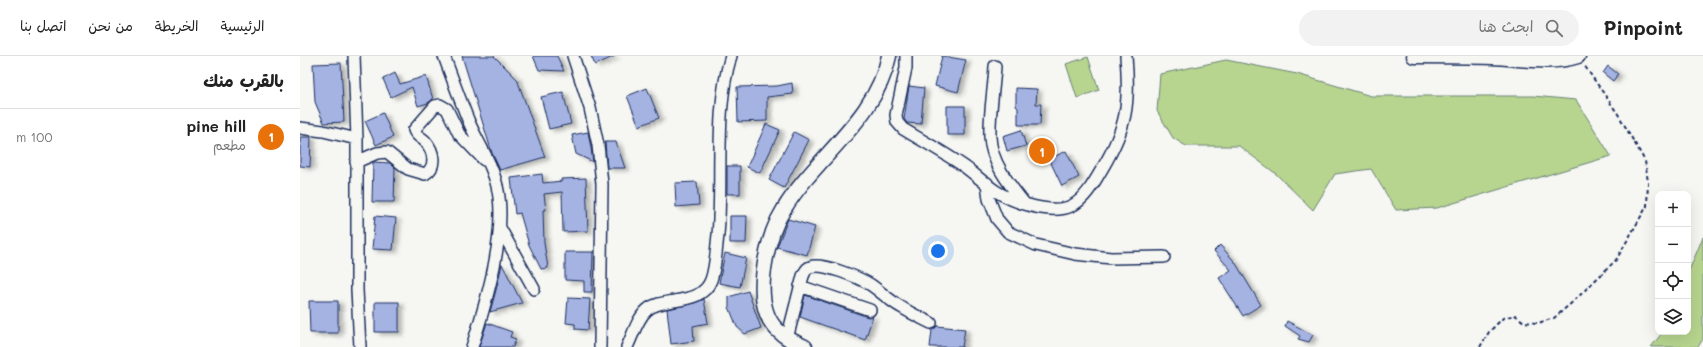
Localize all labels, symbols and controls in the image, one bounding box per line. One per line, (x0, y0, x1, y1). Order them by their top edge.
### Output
search box (1299, 10, 1579, 46)
text: Pinpoint (1603, 15, 1683, 40)
text: اتصل بنا (20, 16, 66, 35)
text: من نحن (88, 16, 133, 35)
text: الخريطة (155, 16, 199, 35)
text: الرئيسية (221, 16, 264, 35)
text: ابحث هنا (1478, 16, 1533, 36)
icon: search (1543, 17, 1565, 39)
text: بالقرب منك (203, 69, 284, 91)
text: pine hill (187, 116, 246, 136)
text: 100 m (16, 128, 52, 145)
text: 1 (268, 128, 274, 145)
text: مطعم (213, 136, 246, 153)
pin: 1 (1029, 136, 1055, 166)
map controls (1655, 191, 1691, 335)
button: + (1655, 191, 1691, 227)
button: − (1655, 227, 1691, 263)
your location (928, 241, 948, 261)
button: locate (1655, 263, 1691, 299)
button: layers (1655, 299, 1691, 335)

